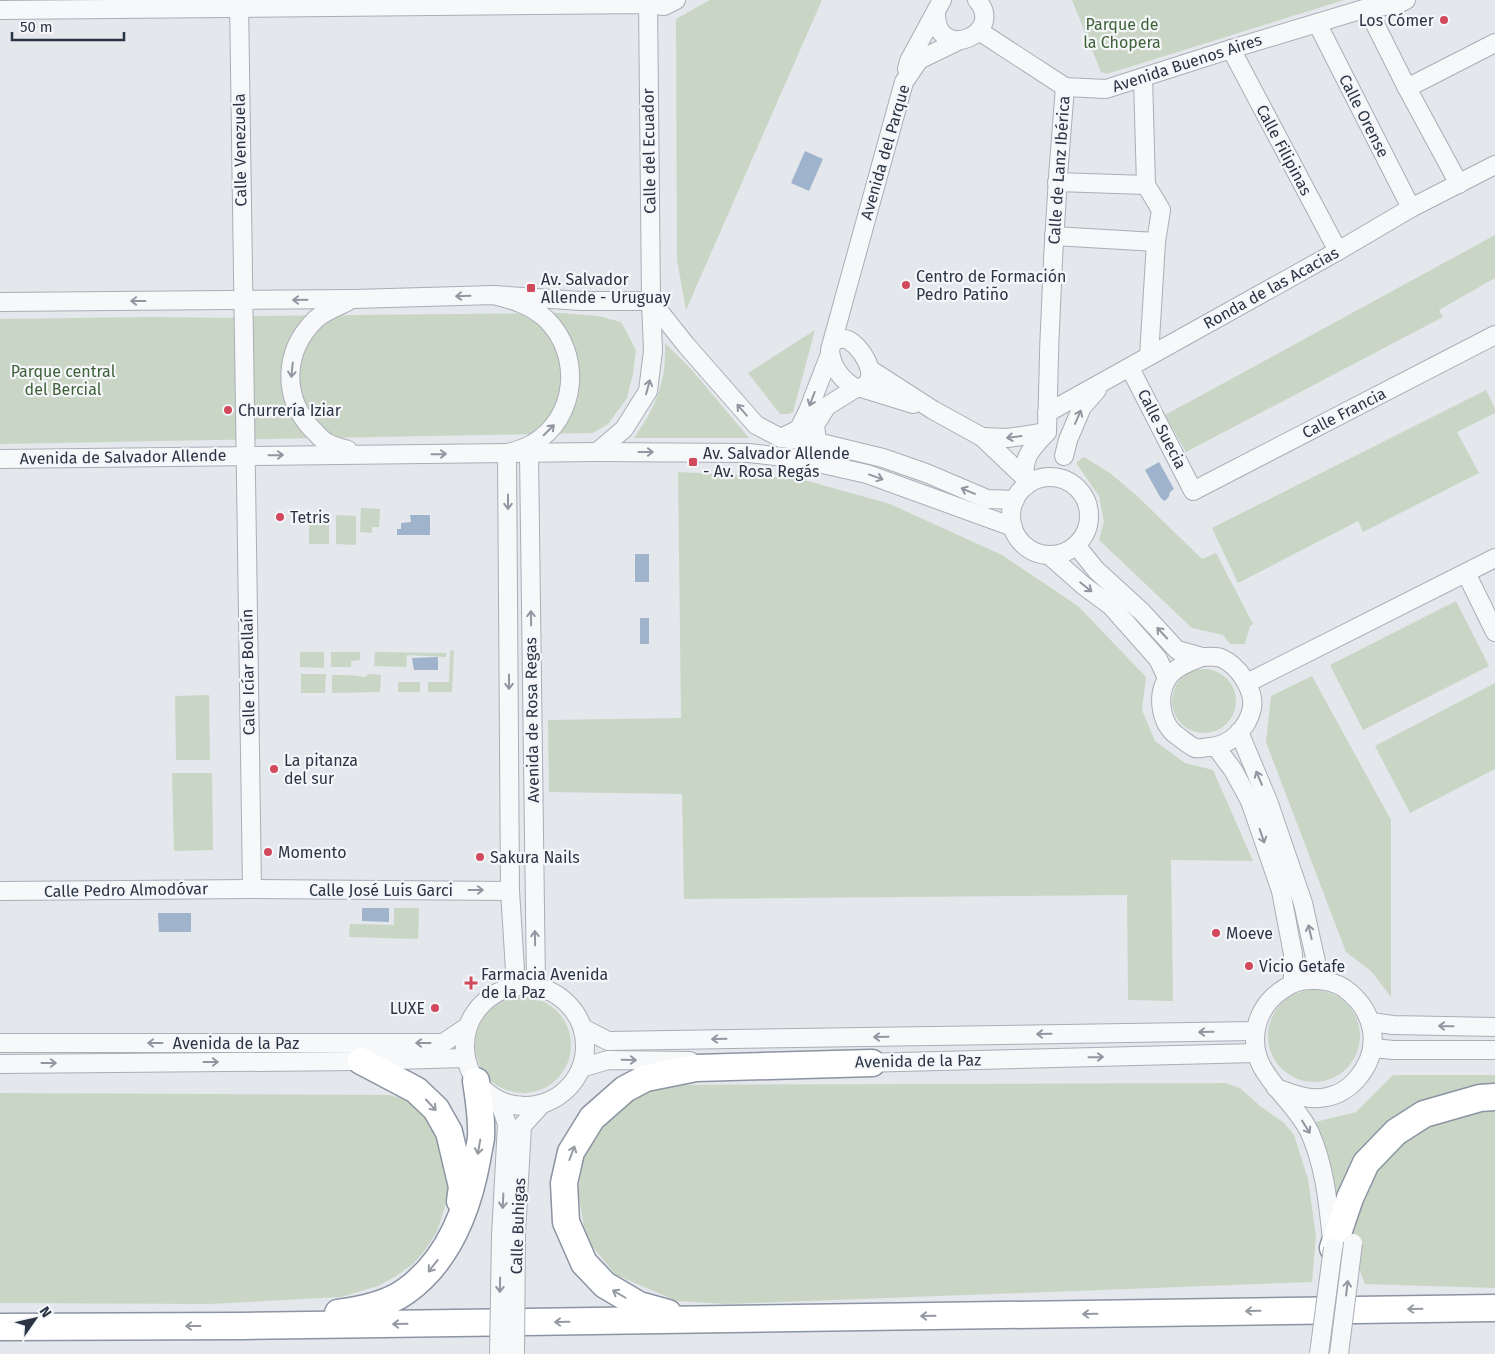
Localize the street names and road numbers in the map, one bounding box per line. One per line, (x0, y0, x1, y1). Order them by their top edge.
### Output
street label: Avenida Buenos Aires (1110, 30, 1264, 96)
street label: Calle Orense (1335, 71, 1393, 161)
street label: Avenida del Parque (857, 82, 913, 222)
street label: Calle del Ecuador (638, 87, 660, 214)
street label: Calle Venezuela (230, 93, 250, 207)
street label: Calle de Lanz Ibérica (1044, 95, 1074, 245)
street label: Calle Filipinas (1252, 101, 1316, 199)
street label: Ronda de las Acacias (1200, 243, 1342, 333)
street label: Calle Francia (1299, 384, 1389, 442)
street label: Calle Suecia (1134, 386, 1190, 472)
street label: Avenida de Salvador Allende (19, 446, 227, 468)
street label: Calle Icíar Bollaín (237, 609, 259, 735)
street label: Avenida de Rosa Regas (521, 637, 543, 803)
street label: Calle Pedro Almodóvar (44, 879, 209, 901)
street label: Calle José Luis Garci (309, 881, 453, 900)
street label: Avenida de la Paz (173, 1034, 299, 1053)
street label: Avenida de la Paz (855, 1050, 981, 1072)
street label: Calle Buhigas (507, 1177, 529, 1275)

